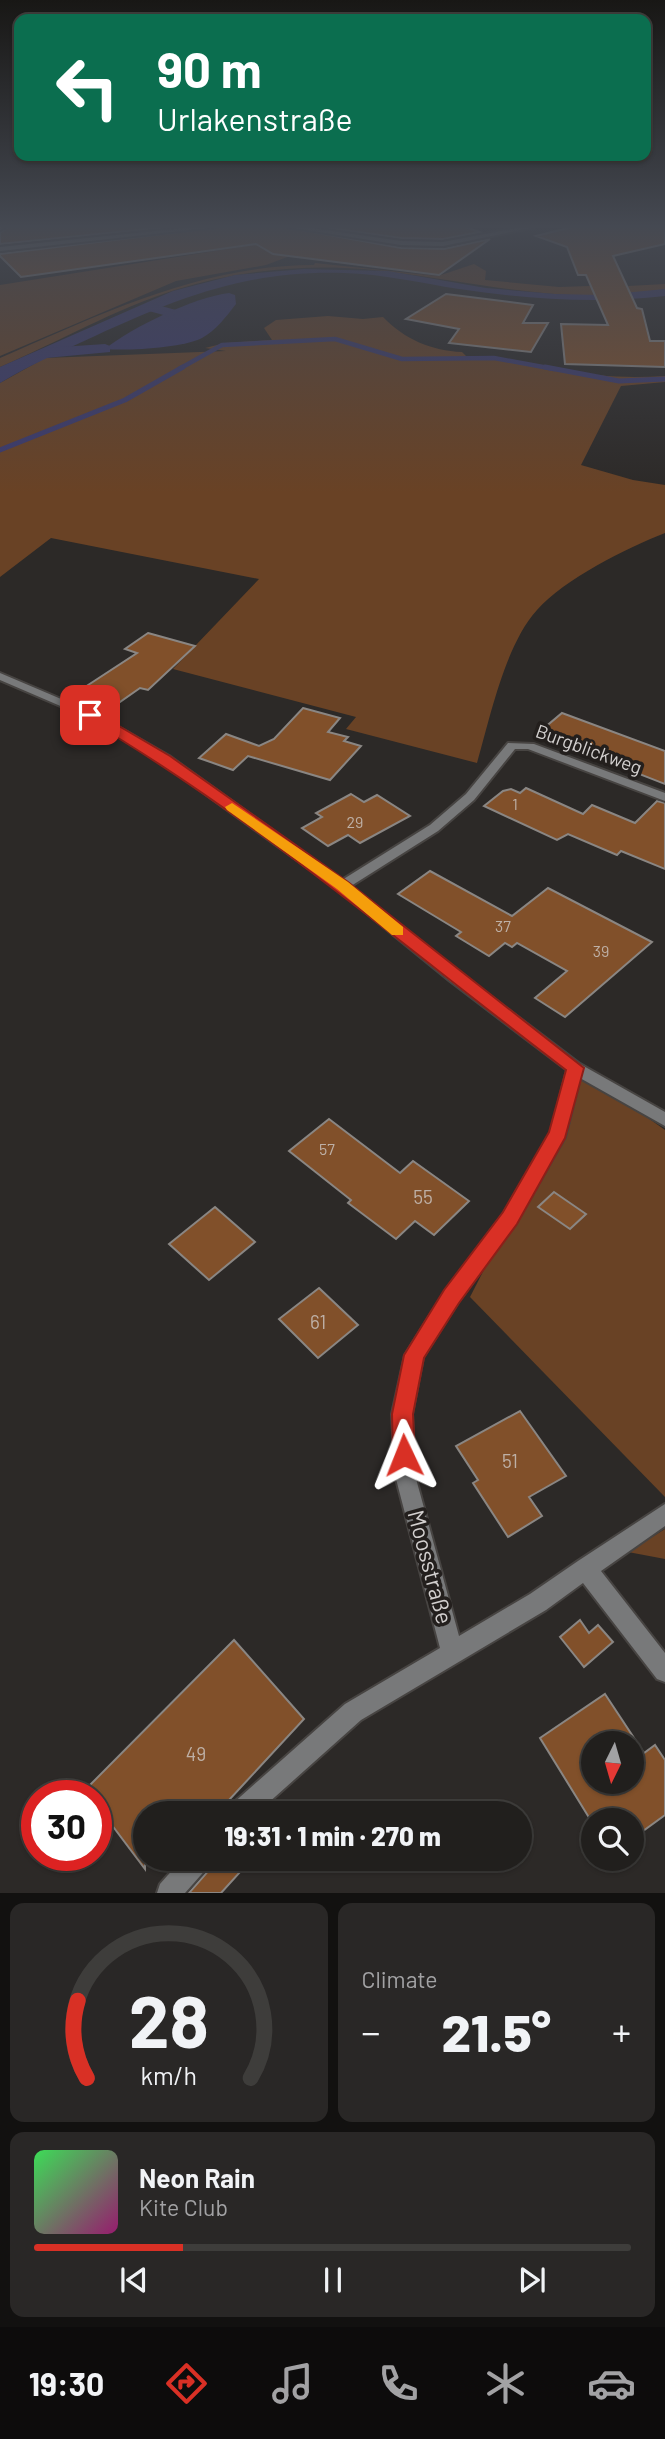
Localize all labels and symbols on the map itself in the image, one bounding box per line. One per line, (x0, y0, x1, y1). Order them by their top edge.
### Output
pin (60, 685, 120, 745)
street label: Burgblickweg (533, 719, 645, 778)
house number: 1 (512, 794, 518, 813)
house number: 29 (347, 812, 363, 831)
house number: 37 (495, 916, 511, 935)
house number: 39 (593, 941, 609, 960)
house number: 57 (319, 1139, 335, 1158)
house number: 55 (413, 1185, 433, 1208)
house number: 61 (310, 1310, 326, 1333)
position arrow (367, 1418, 441, 1492)
house number: 51 (502, 1449, 518, 1472)
street label: Moosstraße (402, 1507, 460, 1627)
north arrow (581, 1731, 644, 1794)
house number: 49 (186, 1742, 206, 1765)
speed limit sign: 30 (21, 1780, 112, 1871)

